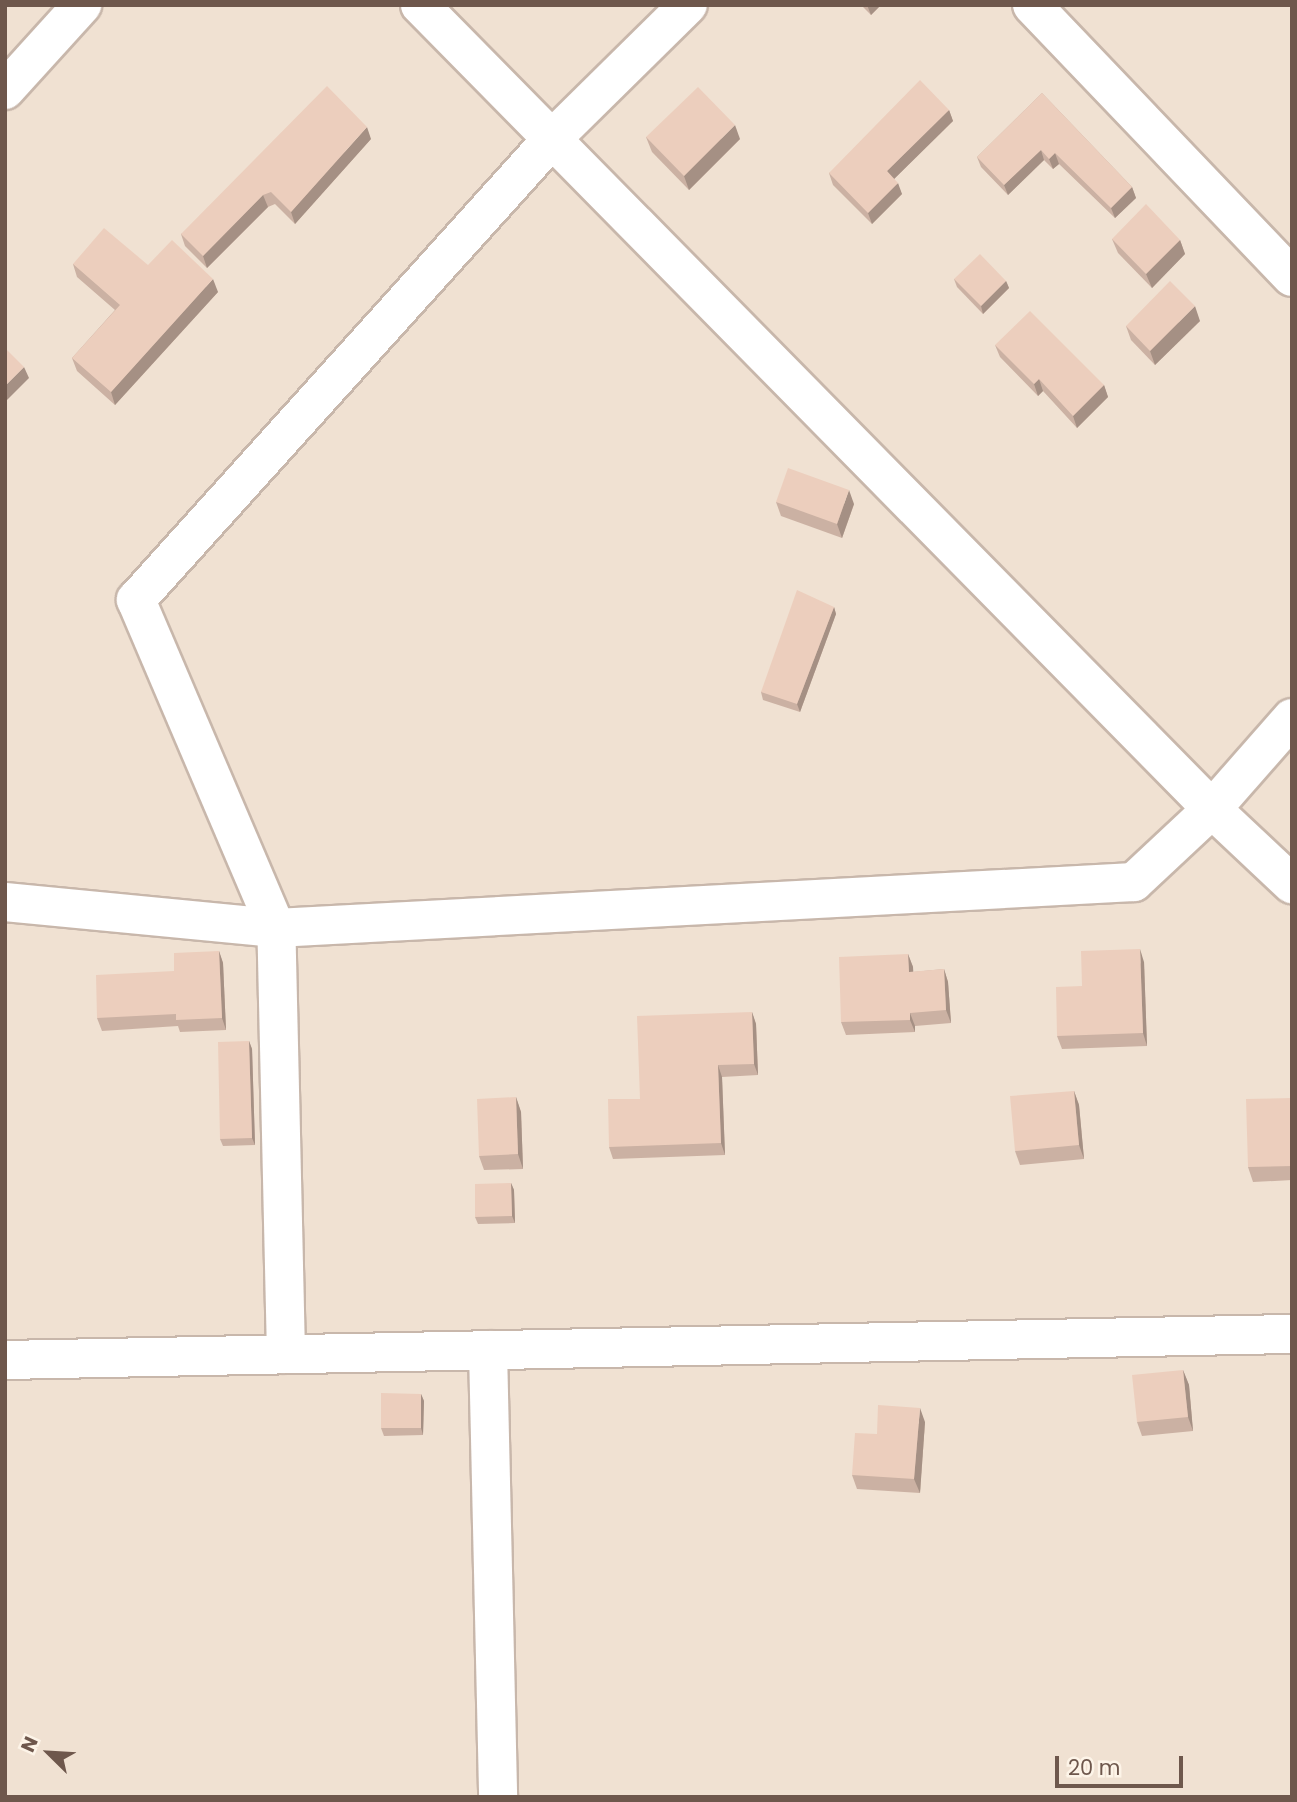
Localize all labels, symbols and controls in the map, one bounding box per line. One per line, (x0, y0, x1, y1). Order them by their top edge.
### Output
north arrow (14, 1718, 84, 1788)
text: N (14, 1732, 45, 1756)
scale bar (1059, 1742, 1187, 1786)
text: 20 m (1068, 1753, 1121, 1782)

